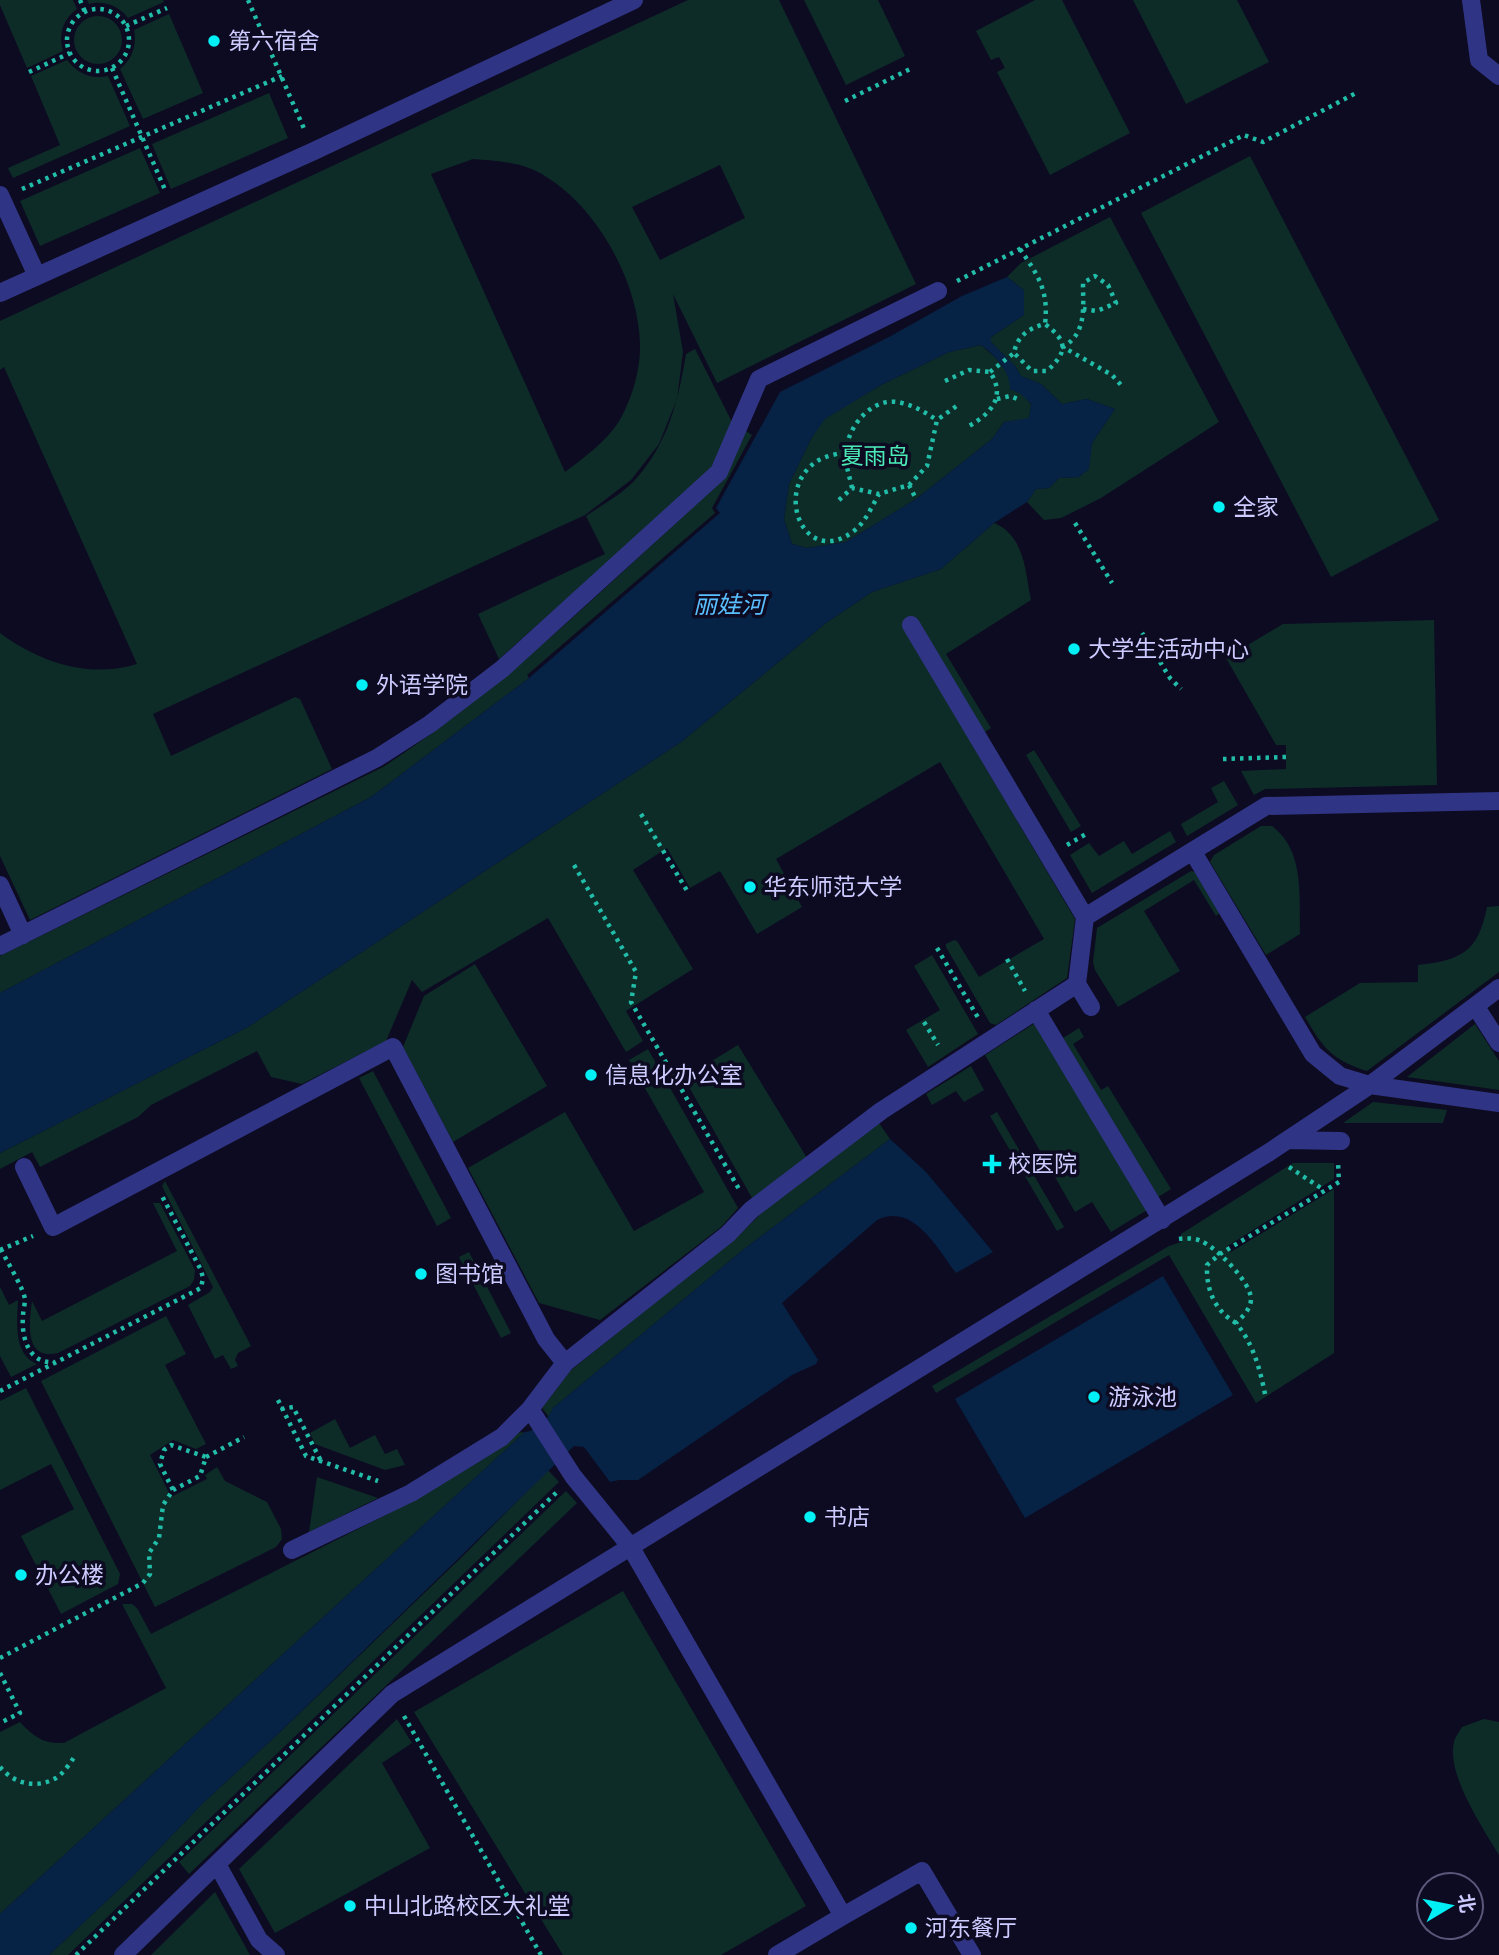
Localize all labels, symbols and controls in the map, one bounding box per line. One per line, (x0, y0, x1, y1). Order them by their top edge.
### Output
place label: 第六宿舍 (228, 28, 320, 55)
marker: 第六宿舍 (206, 33, 222, 49)
park label: 夏雨岛 (841, 443, 910, 470)
place label: 全家 (1233, 494, 1279, 521)
marker: 全家 (1211, 499, 1227, 515)
water label: 丽娃河 (693, 591, 769, 619)
place label: 大学生活动中心 (1088, 636, 1249, 663)
marker: 大学生活动中心 (1066, 641, 1082, 657)
place label: 外语学院 (376, 672, 468, 699)
marker: 外语学院 (354, 677, 370, 693)
place label: 华东师范大学 (764, 874, 902, 901)
marker: 华东师范大学 (742, 879, 758, 895)
place label: 信息化办公室 (605, 1062, 743, 1089)
marker: 信息化办公室 (583, 1067, 599, 1083)
place label: 校医院 (1008, 1151, 1077, 1178)
marker: 校医院 (982, 1154, 1002, 1174)
place label: 图书馆 (435, 1261, 504, 1288)
marker: 图书馆 (413, 1266, 429, 1282)
place label: 游泳池 (1108, 1384, 1177, 1411)
marker: 游泳池 (1086, 1389, 1102, 1405)
place label: 书店 (824, 1504, 870, 1531)
marker: 书店 (802, 1509, 818, 1525)
place label: 办公楼 (35, 1562, 104, 1589)
marker: 办公楼 (13, 1567, 29, 1583)
north arrow (1415, 1871, 1485, 1941)
text: 北 (1453, 1892, 1479, 1914)
place label: 中山北路校区大礼堂 (364, 1893, 571, 1920)
marker: 中山北路校区大礼堂 (342, 1898, 358, 1914)
place label: 河东餐厅 (925, 1915, 1017, 1942)
marker: 河东餐厅 (903, 1920, 919, 1936)

